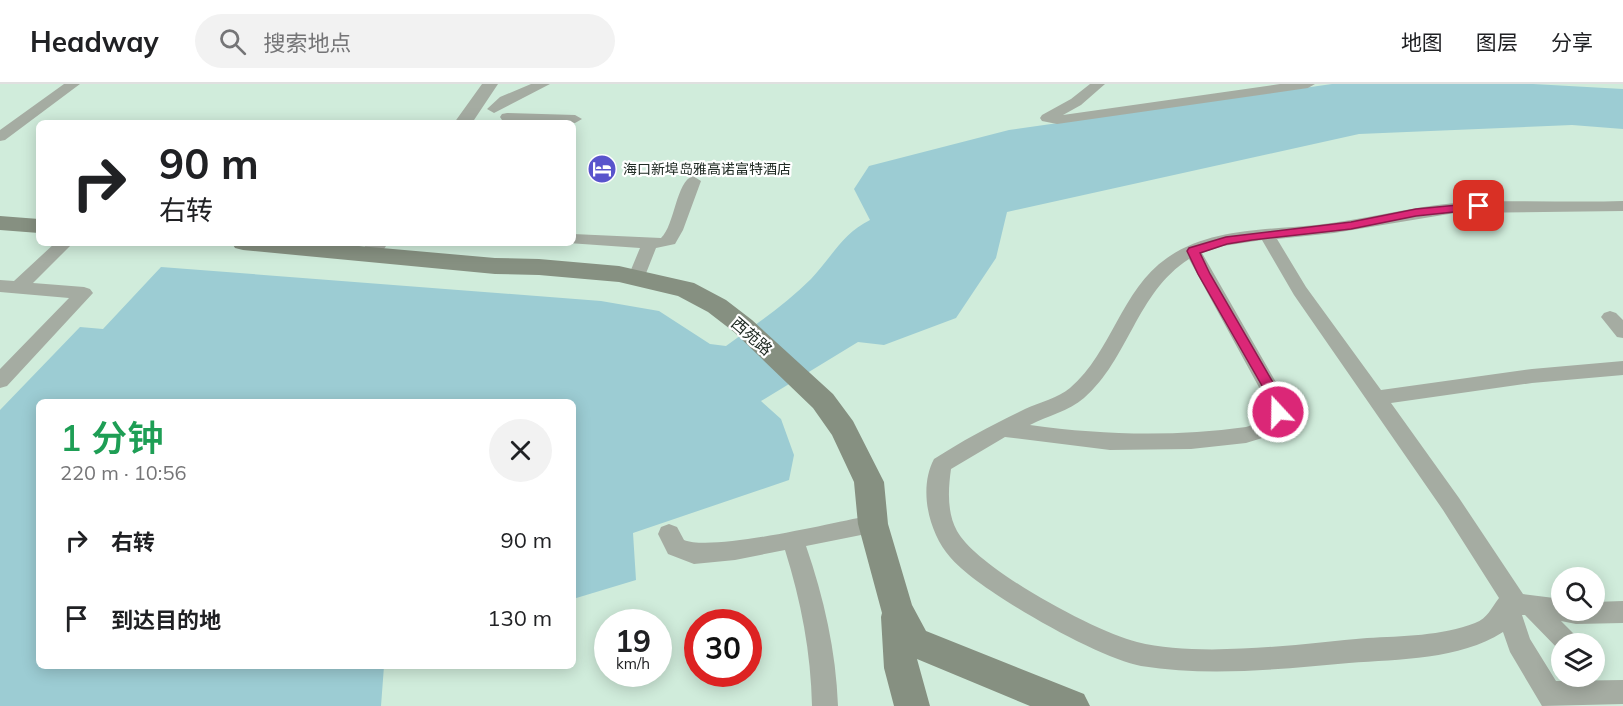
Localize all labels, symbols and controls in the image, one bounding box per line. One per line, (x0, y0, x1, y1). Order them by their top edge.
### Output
search box (195, 14, 615, 68)
text: Headway (30, 24, 159, 59)
icon: search (216, 25, 249, 58)
text: 搜索地点 (264, 29, 352, 57)
text: 地图 (1401, 29, 1443, 55)
text: 图层 (1476, 29, 1518, 55)
text: 分享 (1551, 29, 1593, 55)
text: 90 m (159, 137, 259, 190)
icon: right (60, 144, 138, 222)
hotel icon: 海口新埠岛雅高诺富特酒店 (586, 153, 618, 185)
place label: 海口新埠岛雅高诺富特酒店 (623, 160, 791, 178)
pin (1453, 180, 1504, 231)
icon: arrive (1462, 189, 1495, 222)
text: 右转 (159, 193, 213, 227)
street label: 西苑路 (727, 313, 777, 359)
position arrow (1246, 380, 1310, 444)
text: 1 分钟 (60, 415, 163, 460)
button: close (489, 419, 552, 482)
text: 220 m · 10:56 (60, 460, 186, 485)
icon: right (60, 524, 93, 557)
text: 90 m (501, 526, 552, 554)
text: 右转 (111, 528, 155, 556)
map controls (1551, 567, 1605, 687)
button: search (1551, 567, 1605, 621)
icon: arrive (60, 602, 93, 635)
text: 130 m (487, 604, 552, 632)
text: 到达目的地 (111, 606, 221, 634)
speed limit sign: 30 (684, 609, 762, 687)
text: 19 (615, 622, 651, 660)
button: layers (1551, 633, 1605, 687)
text: km/h (616, 654, 650, 673)

